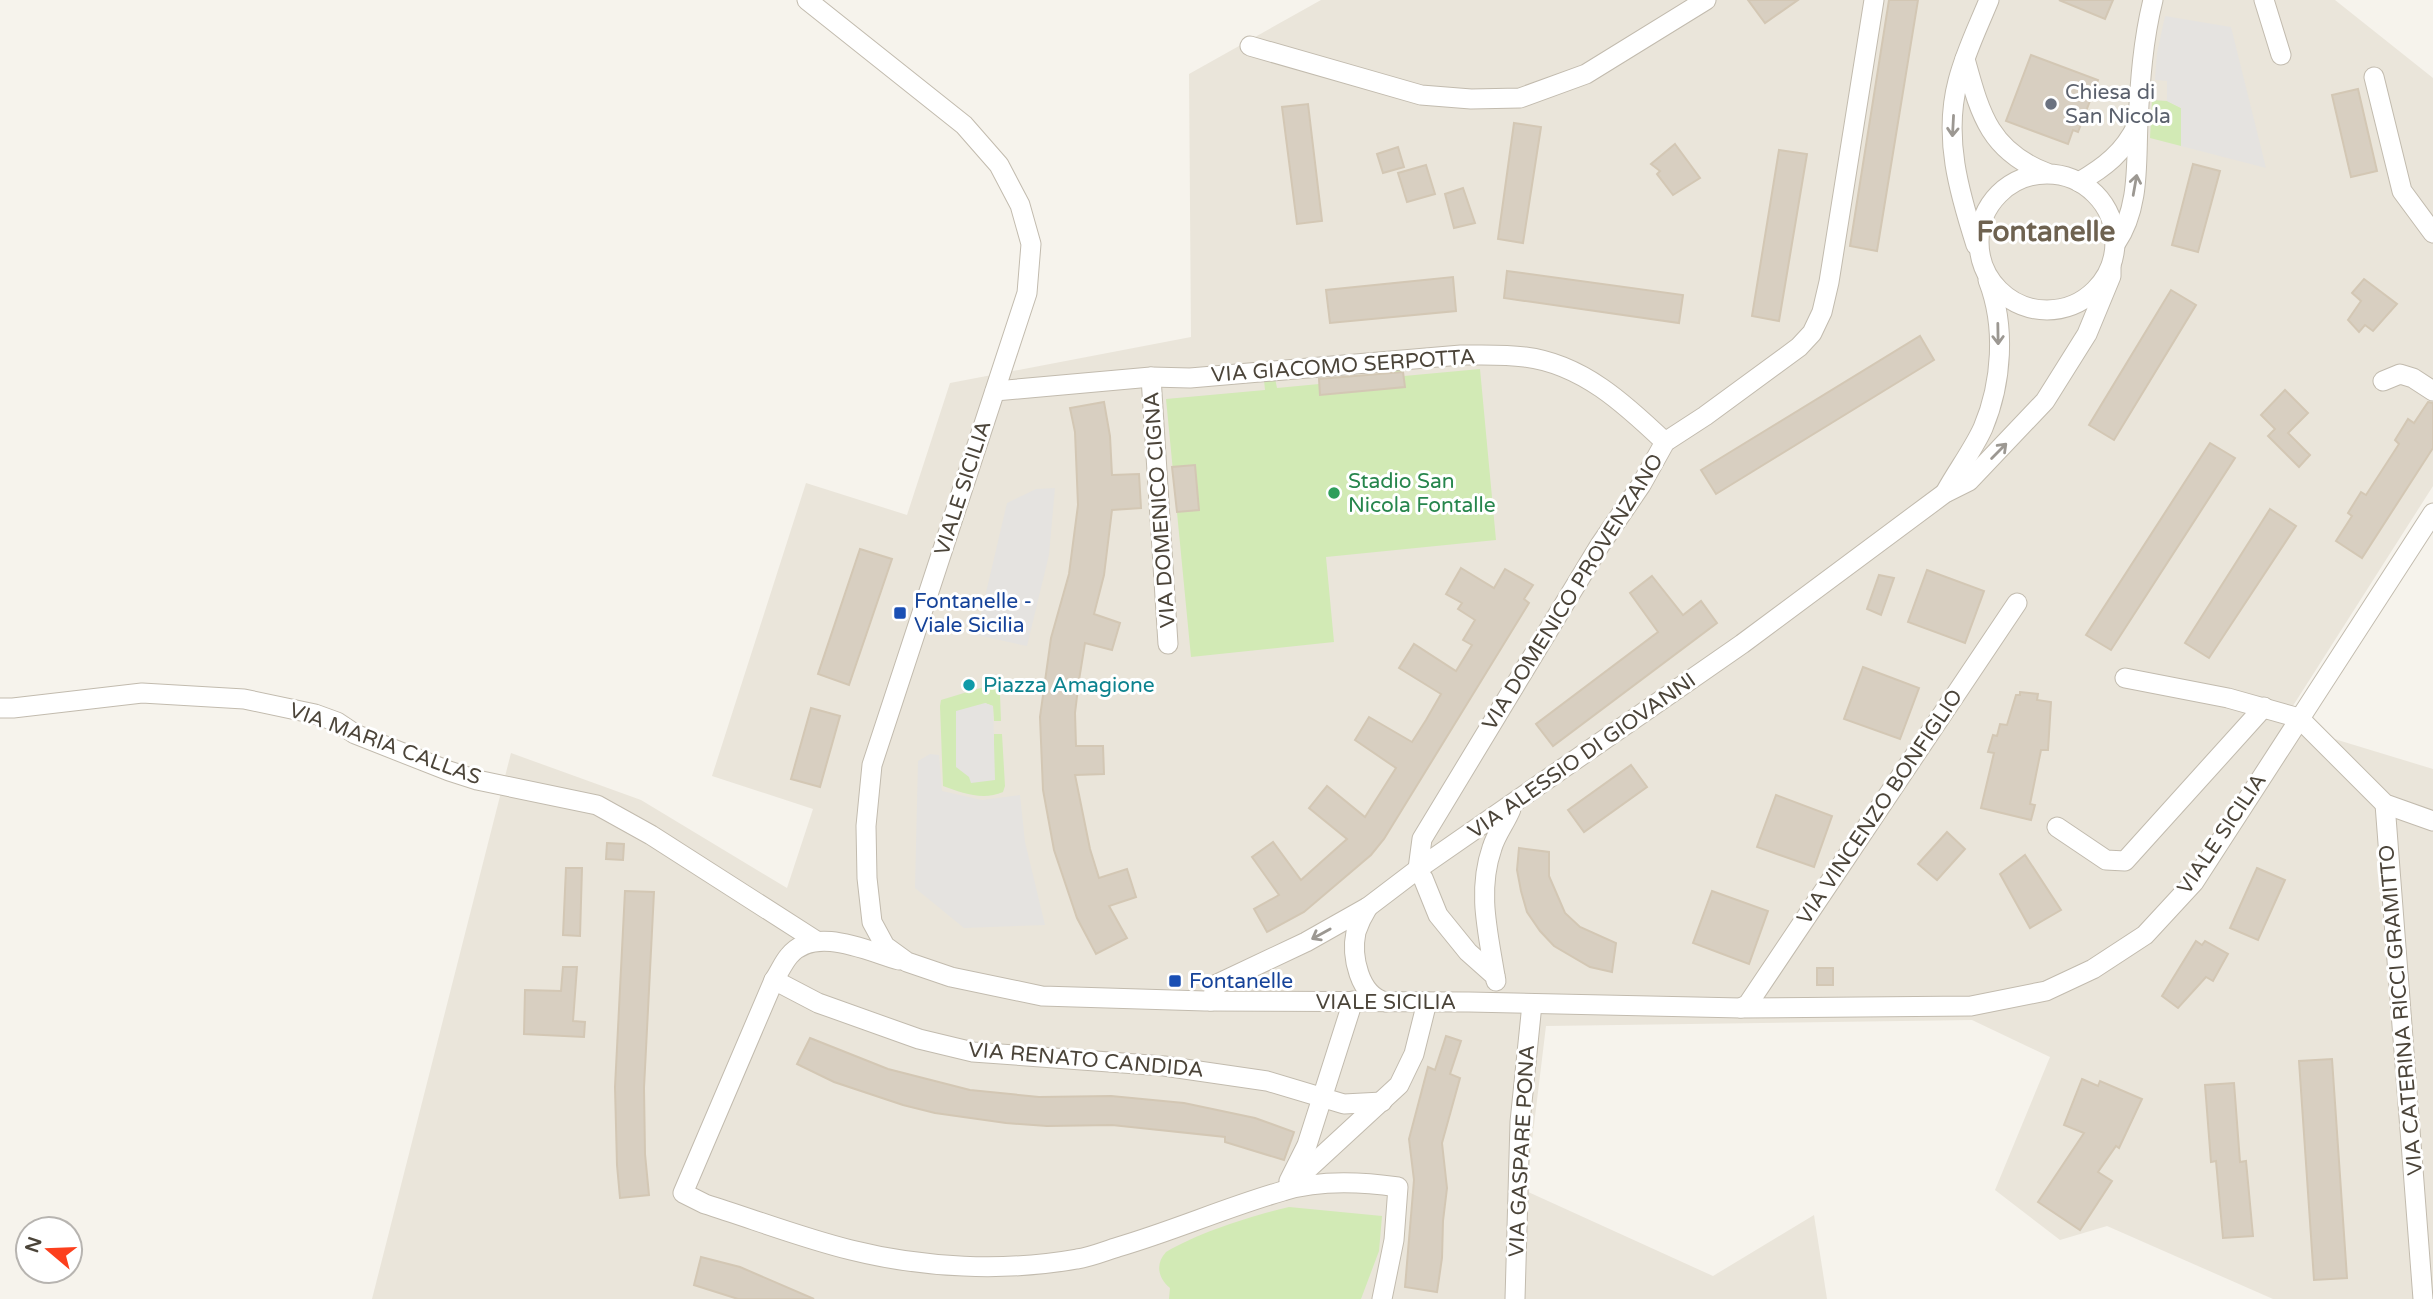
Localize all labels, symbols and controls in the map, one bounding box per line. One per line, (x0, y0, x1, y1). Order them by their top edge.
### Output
place label: Chiesa di San Nicola (2065, 80, 2171, 129)
marker: Chiesa di San Nicola (2043, 96, 2059, 112)
one-way arrow (1946, 114, 1959, 136)
one-way arrow (2128, 174, 2142, 197)
district label: Fontanelle (1977, 215, 2116, 249)
one-way arrow (1991, 322, 2005, 345)
street label: VIA GIACOMO SERPOTTA (1210, 344, 1476, 388)
street label: VIA DOMENICO CIGNA (1139, 391, 1181, 629)
street label: VIALE SICILIA (929, 417, 997, 559)
one-way arrow (1990, 443, 2007, 460)
street label: VIA DOMENICO PROVENZANO (1477, 449, 1669, 735)
place label: Stadio San Nicola Fontalle (1348, 469, 1496, 518)
marker: Stadio San Nicola Fontalle (1326, 485, 1342, 501)
place label: Fontanelle - Viale Sicilia (914, 589, 1032, 638)
marker: Fontanelle - Viale Sicilia (892, 605, 908, 621)
street label: VIA ALESSIO DI GIOVANNI (1463, 668, 1701, 844)
place label: Piazza Amagione (983, 673, 1155, 698)
marker: Piazza Amagione (961, 677, 977, 693)
street label: VIA VINCENZO BONFIGLIO (1792, 685, 1968, 929)
street label: VIA MARIA CALLAS (286, 698, 484, 790)
street label: VIALE SICILIA (2172, 769, 2272, 899)
street label: VIA CATERINA RICCI GRAMITTO (2374, 844, 2428, 1176)
one-way arrow (1311, 927, 1331, 941)
place label: Fontanelle (1189, 969, 1293, 994)
marker: Fontanelle (1167, 973, 1183, 989)
street label: VIALE SICILIA (1316, 990, 1456, 1015)
street label: VIA RENATO CANDIDA (967, 1037, 1205, 1083)
street label: VIA GASPARE PONA (1504, 1044, 1540, 1258)
north arrow (14, 1215, 84, 1285)
text: N (21, 1234, 47, 1256)

